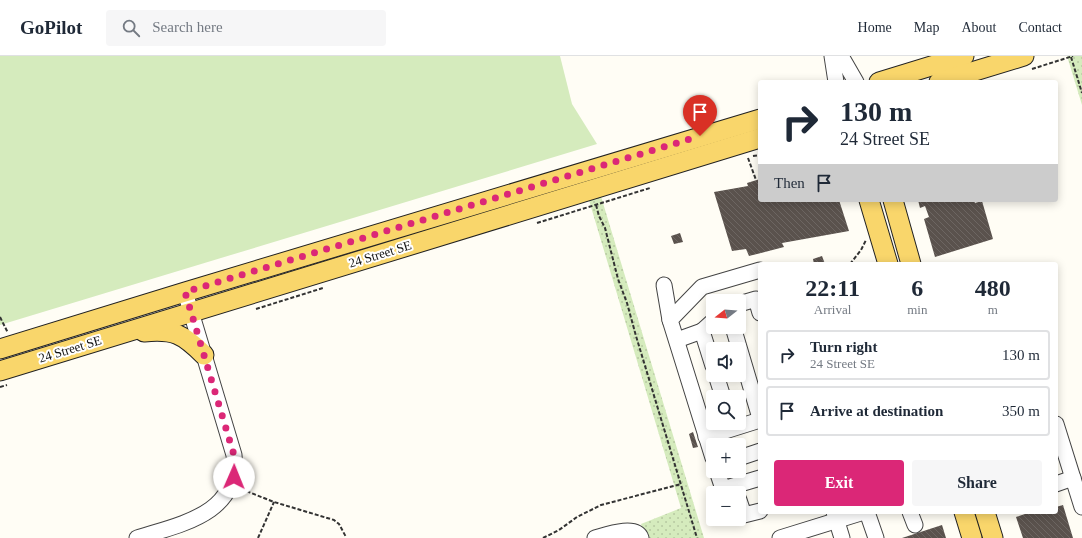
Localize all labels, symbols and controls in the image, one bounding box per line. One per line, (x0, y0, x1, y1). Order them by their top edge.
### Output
search box (106, 10, 386, 46)
text: GoPilot (20, 17, 82, 38)
icon: search (120, 17, 142, 39)
text: Search here (152, 19, 223, 35)
text: Home (858, 20, 892, 35)
text: Map (914, 20, 939, 35)
text: About (961, 20, 996, 35)
text: Contact (1018, 20, 1062, 35)
pin (683, 95, 717, 136)
icon: right (774, 96, 826, 148)
text: 130 m (840, 96, 912, 127)
icon: arrive (689, 101, 711, 123)
text: 24 Street SE (840, 129, 930, 149)
icon: arrive (813, 172, 835, 194)
text: Then (774, 175, 805, 191)
street label: 24 Street SE (347, 237, 413, 271)
text: 22:11 (805, 275, 860, 301)
text: 6 (911, 275, 923, 301)
text: 480 (975, 275, 1011, 301)
north arrow (706, 294, 746, 334)
map controls (706, 294, 746, 526)
text: Arrival (814, 302, 851, 317)
text: min (907, 302, 927, 317)
text: m (988, 302, 998, 317)
street label: 24 Street SE (37, 332, 103, 366)
text: Turn right (810, 339, 877, 355)
button: sound (706, 342, 746, 382)
icon: right (776, 344, 798, 366)
text: 130 m (1002, 347, 1040, 363)
text: 24 Street SE (810, 356, 875, 371)
button: search (706, 390, 746, 430)
icon: arrive (776, 400, 798, 422)
text: Arrive at destination (810, 403, 943, 419)
text: 350 m (1002, 403, 1040, 419)
button: + (706, 438, 746, 478)
position arrow (213, 456, 255, 498)
button: Exit (774, 460, 904, 506)
button: Share (912, 460, 1042, 506)
button: − (706, 486, 746, 526)

